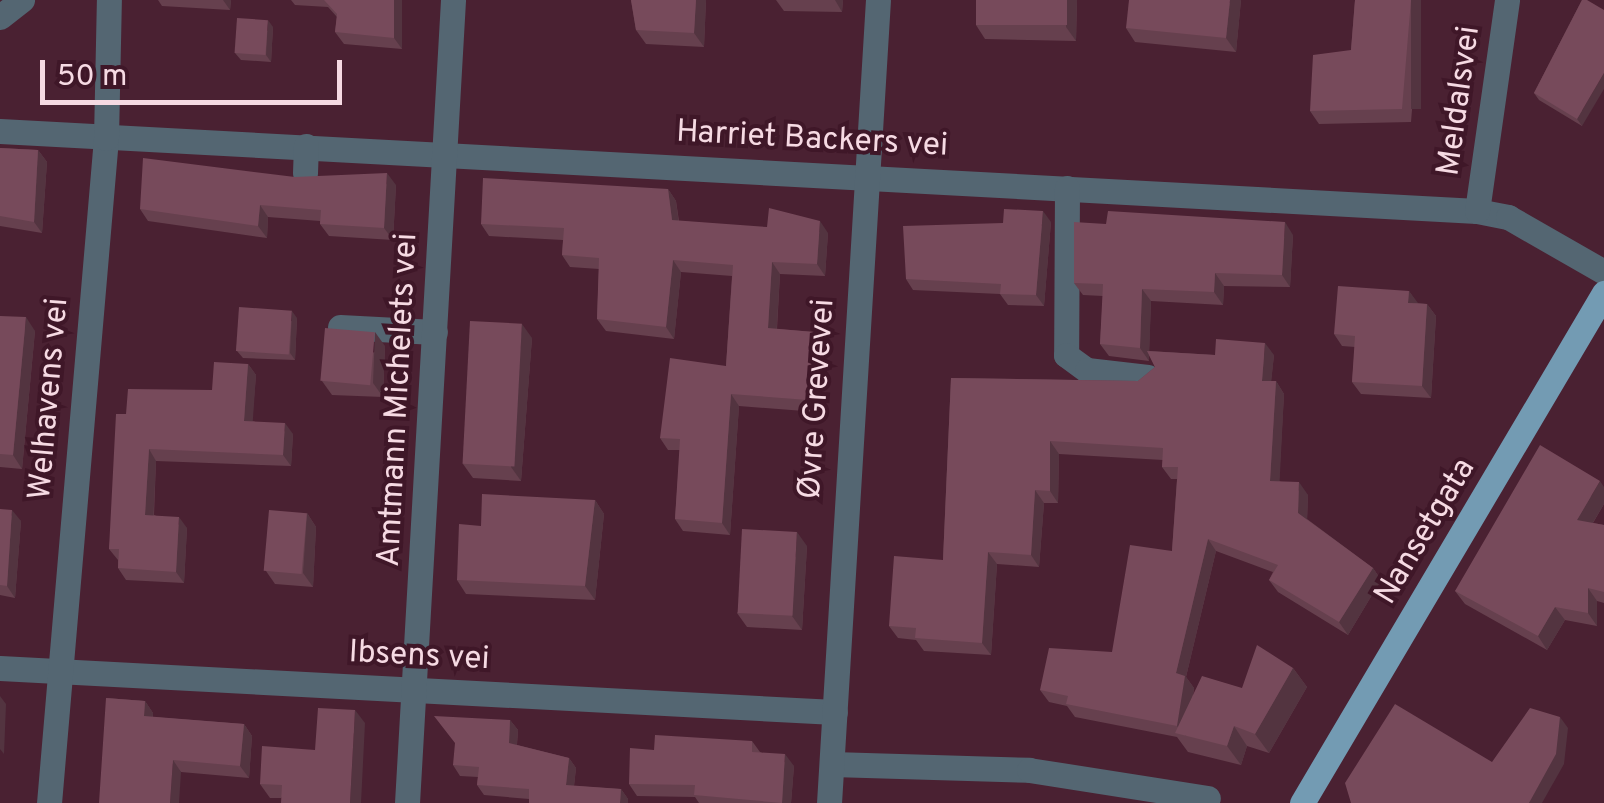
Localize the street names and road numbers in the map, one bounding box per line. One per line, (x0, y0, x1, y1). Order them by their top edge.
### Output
street label: Meldalsvei (1431, 24, 1489, 178)
street label: Harriet Backers vei (675, 114, 949, 166)
street label: Amtmann Michelets vei (371, 232, 427, 568)
street label: Welhavens vei (22, 296, 78, 502)
street label: Øvre Grevevei (792, 298, 844, 500)
street label: Nansetgata (1367, 452, 1485, 612)
street label: Ibsens vei (348, 634, 490, 680)

